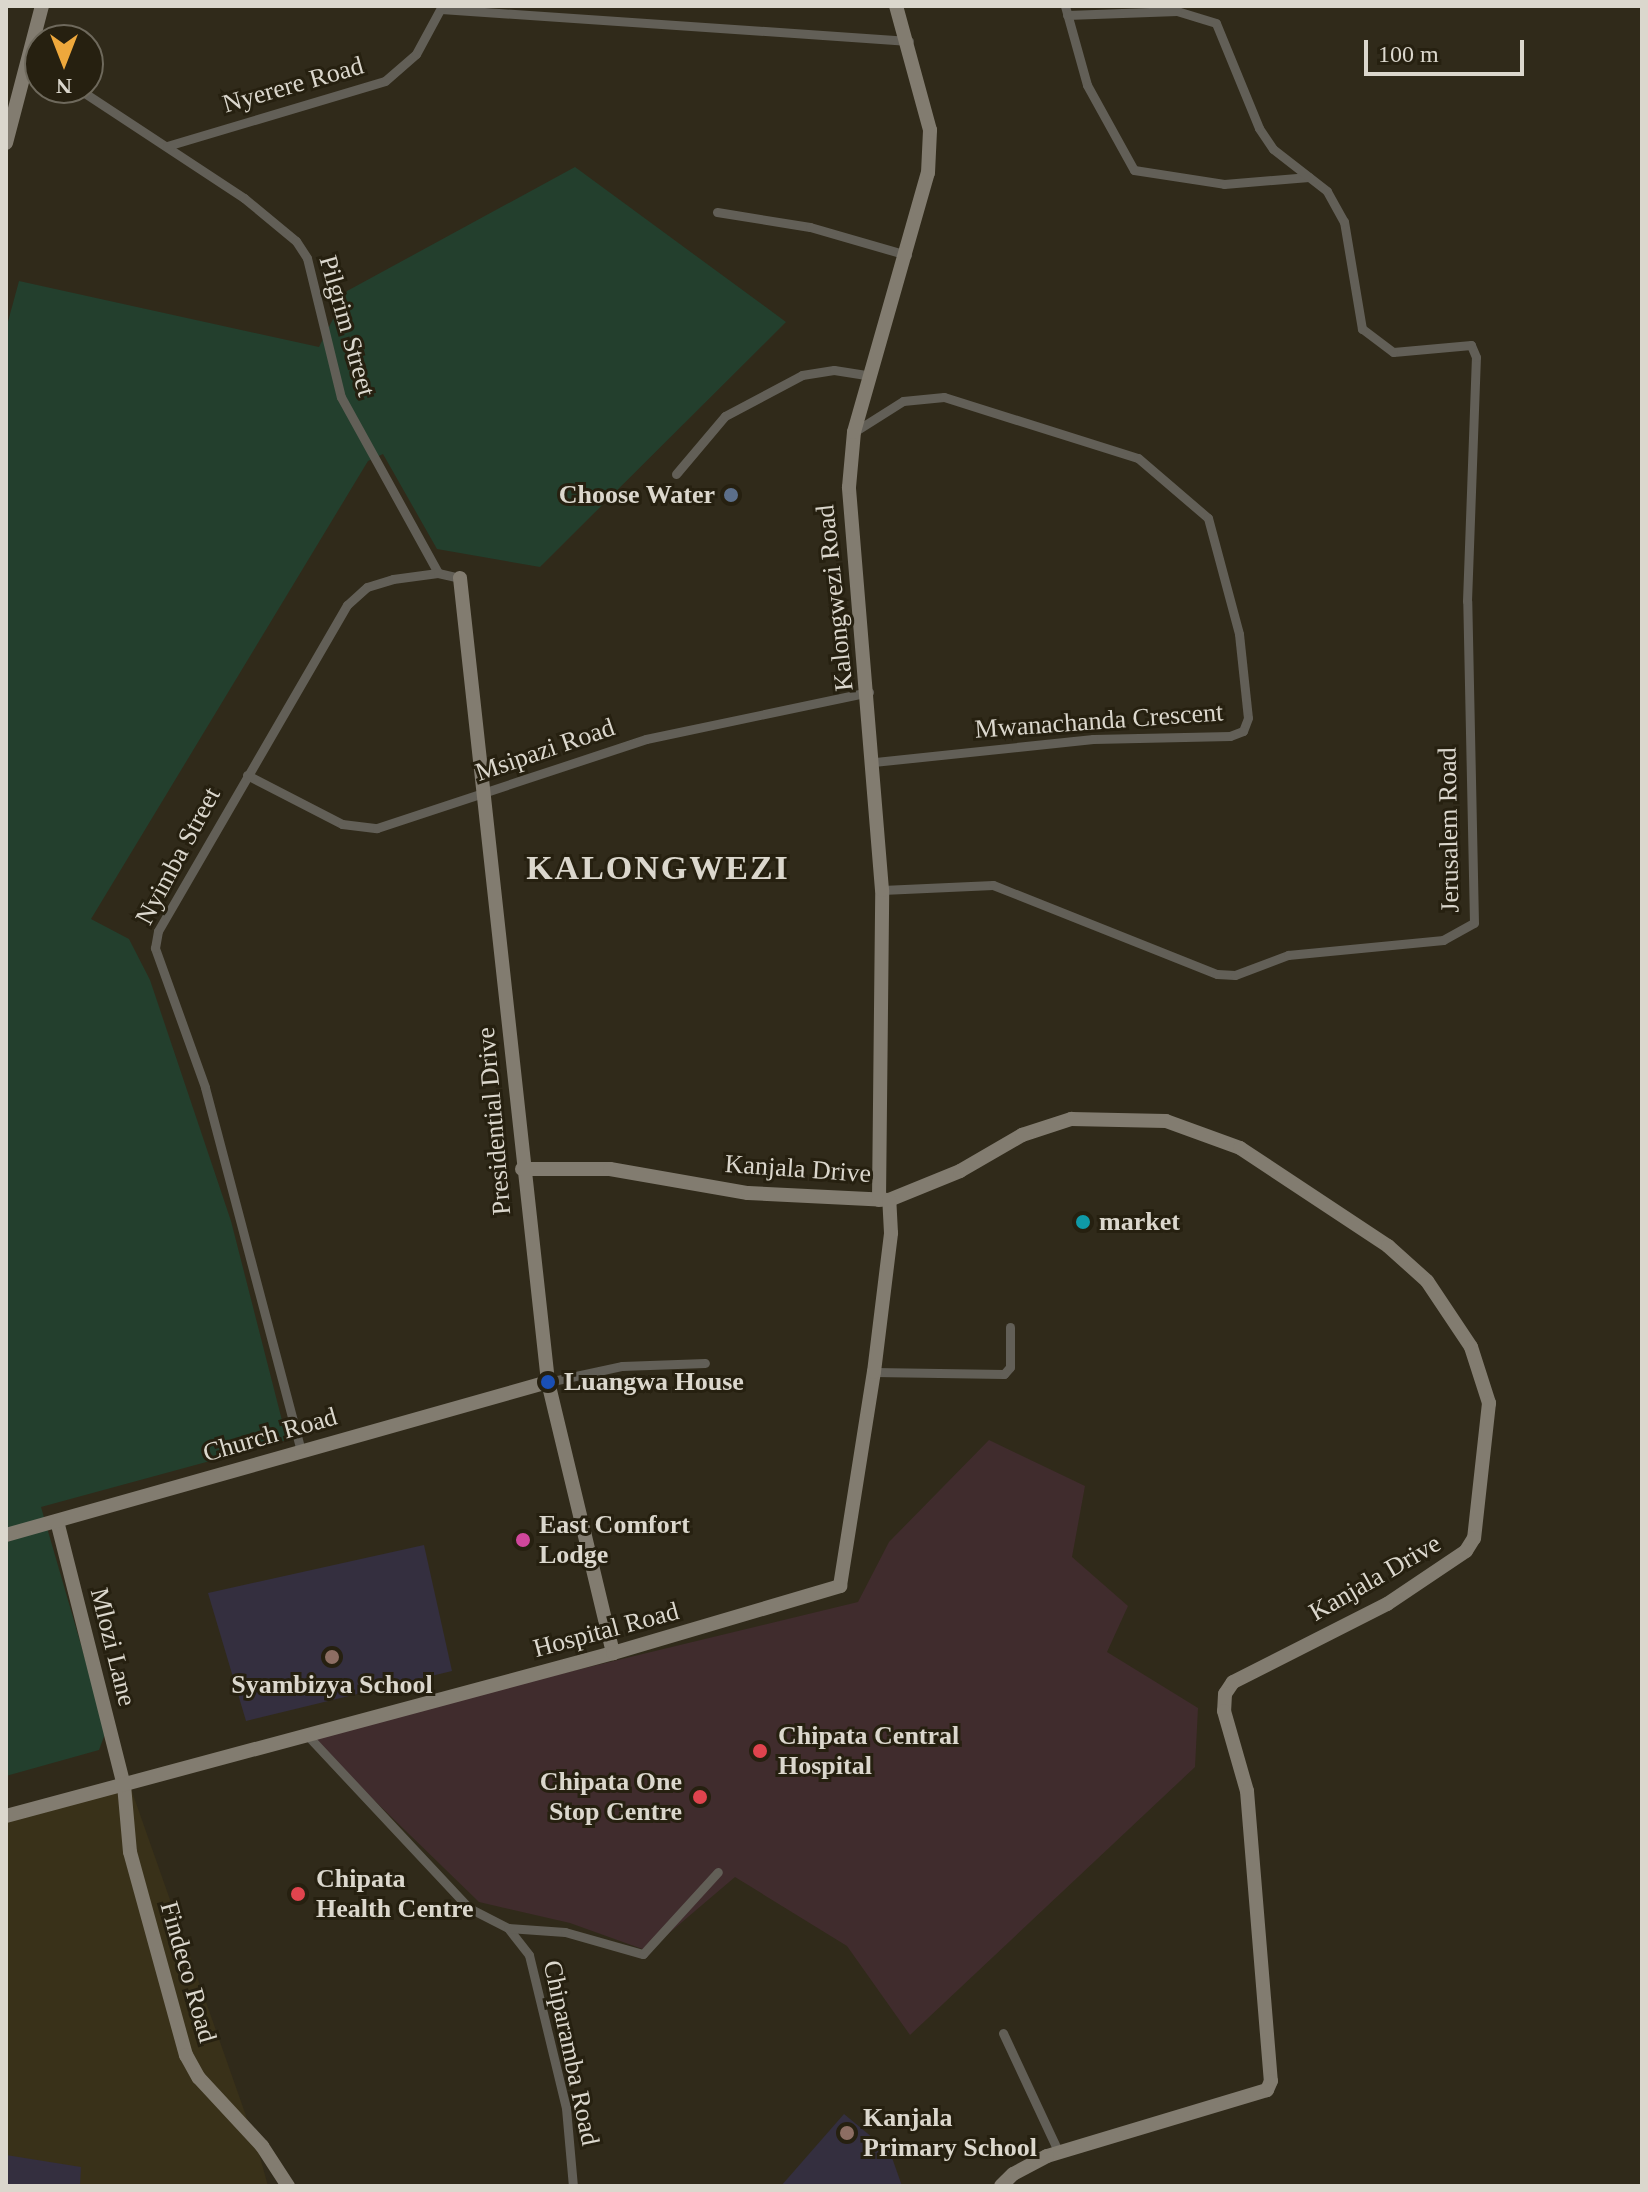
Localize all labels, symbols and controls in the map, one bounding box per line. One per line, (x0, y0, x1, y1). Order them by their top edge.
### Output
north arrow (24, 24, 104, 104)
scale bar (1368, 24, 1528, 74)
text: 100 m (1378, 41, 1439, 67)
street label: Nyerere Road (219, 50, 367, 120)
text: N (56, 74, 72, 99)
street label: Pilgrim Street (312, 252, 382, 400)
place label: Choose Water (558, 479, 715, 511)
marker: Choose Water (722, 486, 740, 504)
street label: Kalongwezi Road (810, 503, 860, 693)
street label: Mwanachanda Crescent (974, 697, 1224, 745)
street label: Msipazi Road (471, 712, 619, 788)
street label: Jerusalem Road (1432, 747, 1466, 913)
street label: Nyimba Street (129, 782, 227, 930)
district label: KALONGWEZI (526, 848, 790, 888)
street label: Presidential Drive (470, 1026, 518, 1216)
street label: Kanjala Drive (724, 1148, 872, 1190)
place label: market (1099, 1206, 1180, 1238)
marker: market (1074, 1213, 1092, 1231)
place label: Luangwa House (564, 1366, 744, 1398)
marker: Luangwa House (539, 1373, 557, 1391)
street label: Church Road (199, 1401, 341, 1469)
place label: East Comfort Lodge (539, 1509, 690, 1570)
street label: Kanjala Drive (1304, 1528, 1446, 1628)
marker: East Comfort Lodge (514, 1531, 532, 1549)
street label: Mlozi Lane (83, 1585, 143, 1709)
street label: Hospital Road (530, 1596, 682, 1664)
marker: Syambizya School (323, 1648, 341, 1666)
place label: Syambizya School (231, 1669, 433, 1701)
place label: Chipata Central Hospital (778, 1720, 959, 1782)
marker: Chipata Central Hospital (749, 1740, 771, 1762)
place label: Chipata One Stop Centre (540, 1766, 682, 1828)
marker: Chipata One Stop Centre (689, 1786, 711, 1808)
place label: Chipata Health Centre (316, 1863, 474, 1924)
marker: Chipata Health Centre (287, 1883, 309, 1905)
street label: Findeco Road (153, 1898, 223, 2046)
street label: Chiparamba Road (536, 1958, 606, 2148)
place label: Kanjala Primary School (863, 2102, 1037, 2164)
marker: Kanjala Primary School (838, 2124, 856, 2142)

